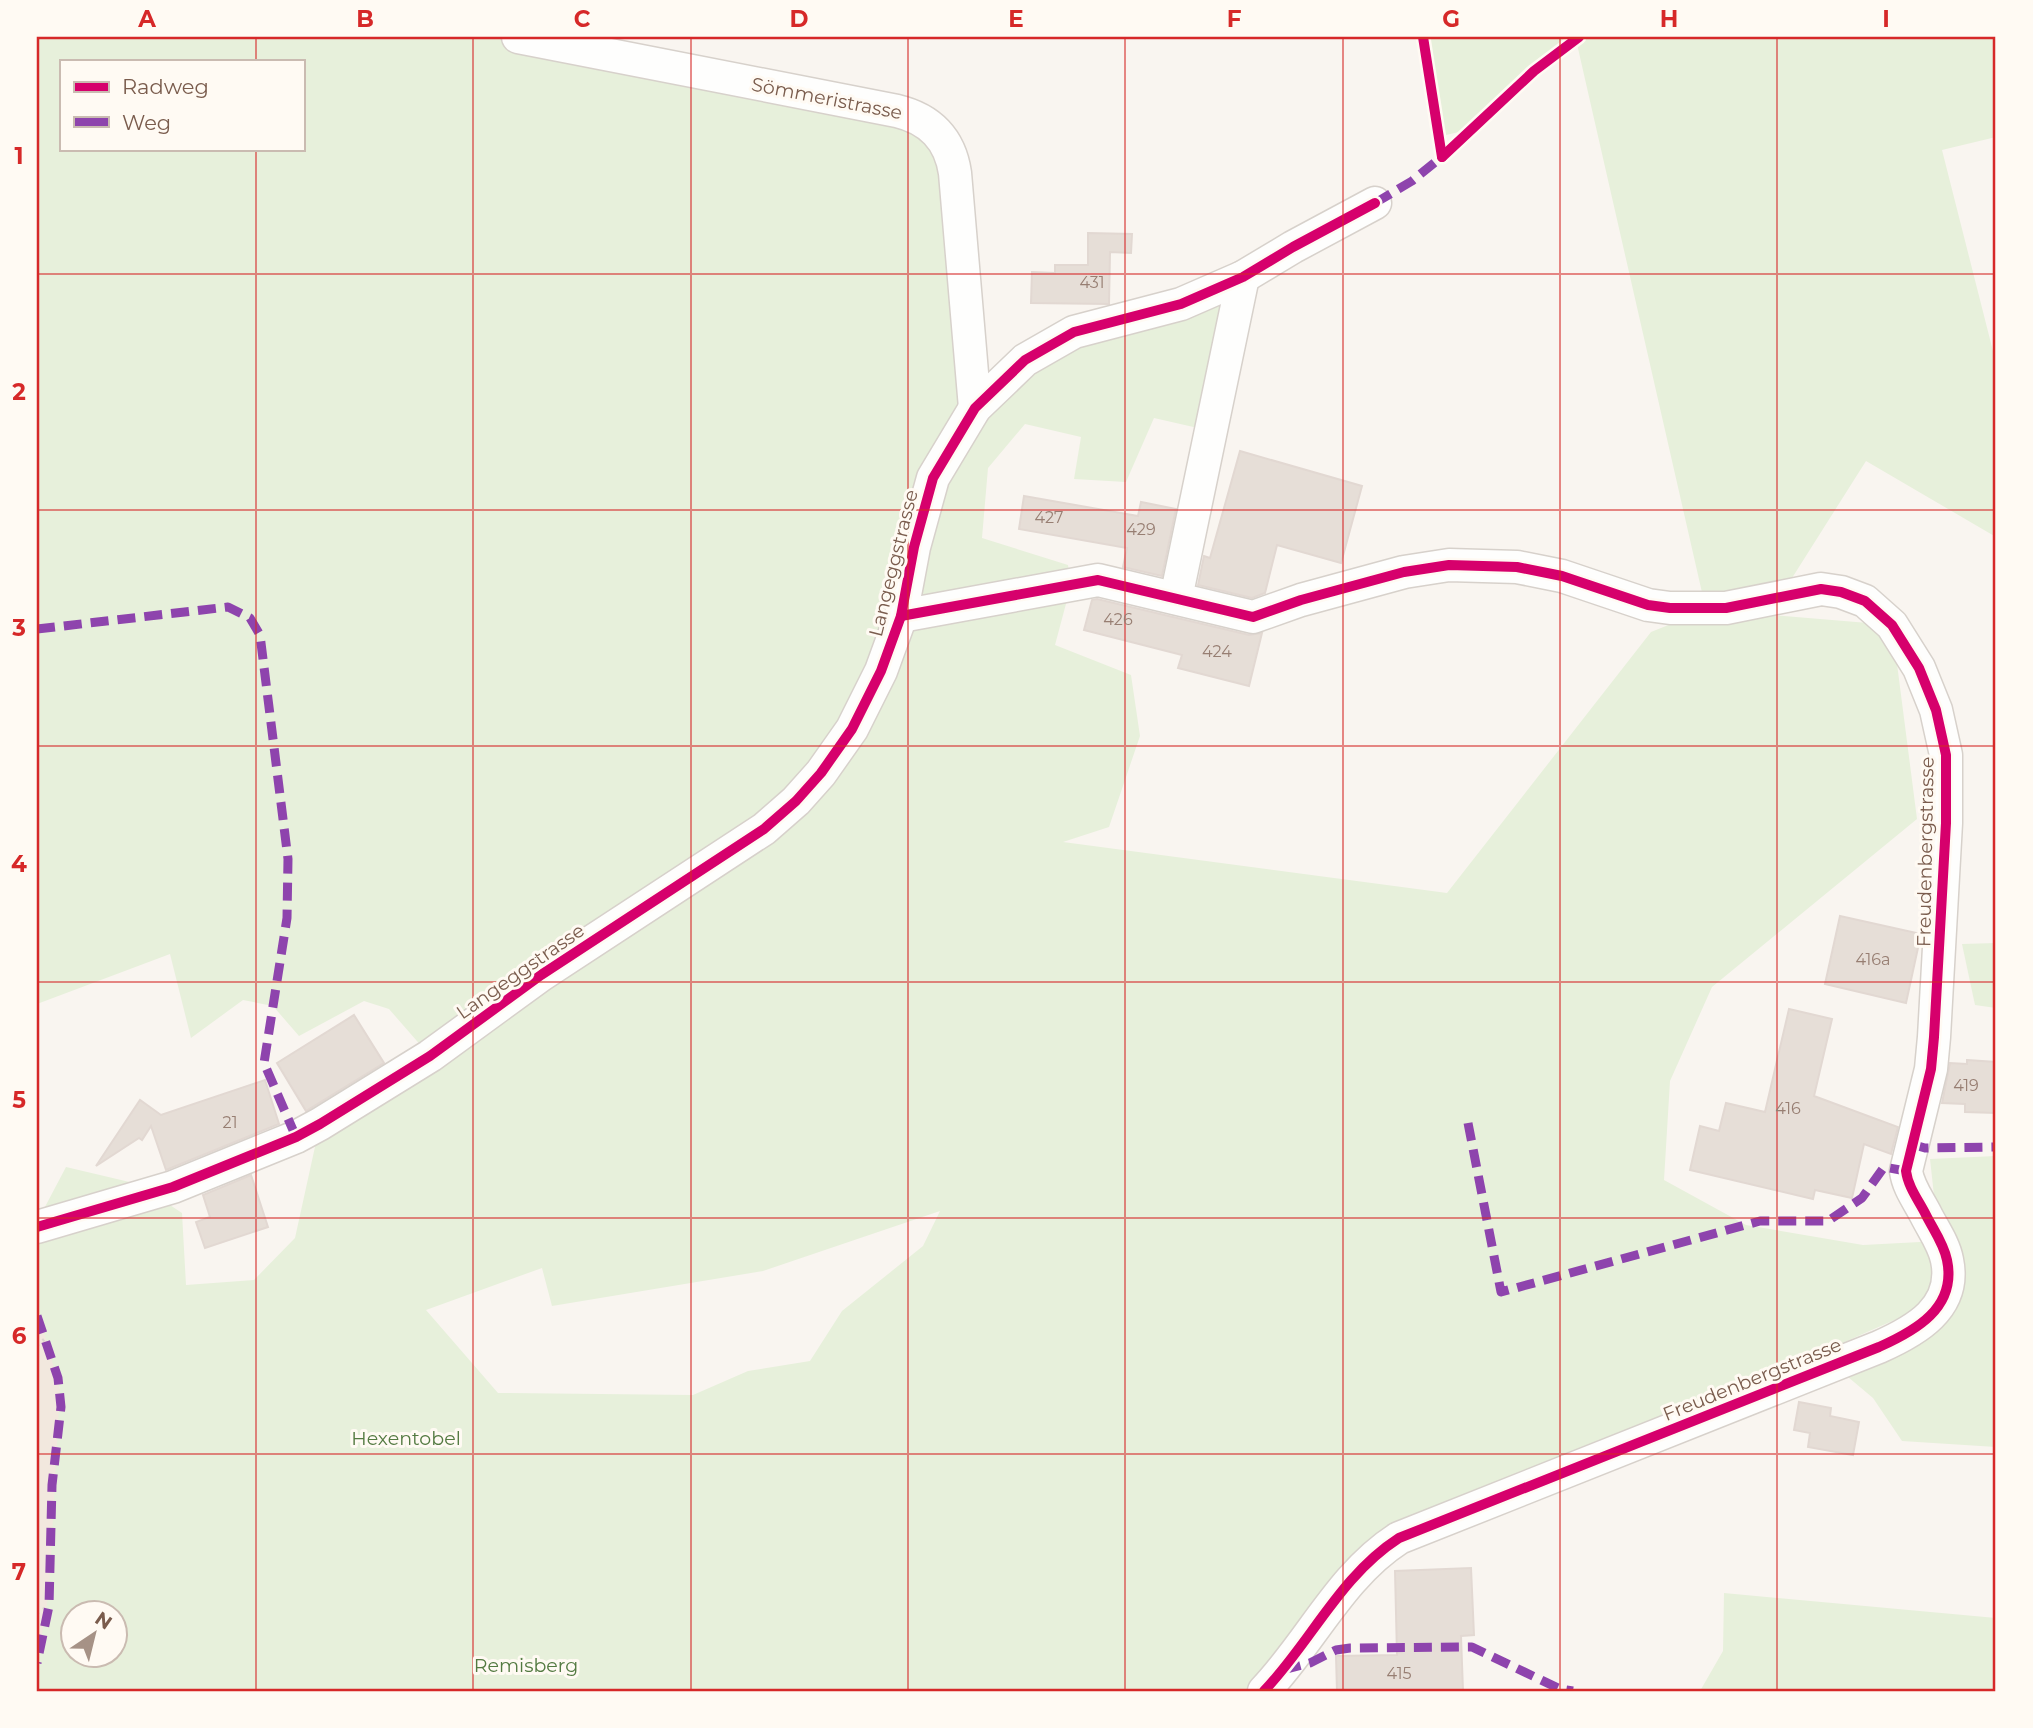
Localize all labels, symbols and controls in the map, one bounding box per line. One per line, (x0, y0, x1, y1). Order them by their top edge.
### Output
text: A (137, 5, 156, 33)
text: B (356, 5, 374, 33)
text: C (574, 5, 591, 33)
text: D (790, 5, 809, 33)
text: E (1008, 5, 1024, 33)
text: F (1227, 5, 1242, 33)
text: G (1442, 5, 1460, 33)
text: H (1660, 5, 1678, 33)
text: I (1882, 5, 1890, 33)
legend (60, 60, 304, 150)
street label: Sömmeristrasse (750, 73, 904, 124)
text: Radweg (122, 74, 209, 99)
text: Weg (122, 110, 171, 135)
text: 1 (14, 142, 24, 170)
house number: 431 (1079, 273, 1105, 292)
text: 2 (12, 378, 26, 406)
street label: Langeggstrasse (864, 487, 923, 639)
house number: 427 (1034, 508, 1064, 527)
house number: 429 (1126, 520, 1156, 539)
house number: 426 (1103, 610, 1133, 629)
text: 3 (11, 614, 26, 642)
house number: 424 (1202, 642, 1232, 661)
street label: Freudenbergstrasse (1912, 757, 1939, 947)
text: 4 (11, 850, 27, 878)
street label: Langeggstrasse (452, 919, 589, 1024)
house number: 416a (1855, 950, 1891, 969)
house number: 419 (1953, 1076, 1979, 1095)
text: 5 (12, 1086, 26, 1114)
house number: 416 (1775, 1099, 1801, 1118)
house number: 21 (223, 1113, 237, 1132)
text: 6 (12, 1322, 27, 1350)
street label: Freudenbergstrasse (1660, 1333, 1845, 1426)
park label: Hexentobel (351, 1427, 461, 1450)
text: 7 (12, 1558, 26, 1586)
north arrow (60, 1598, 130, 1668)
text: N (91, 1607, 116, 1634)
park label: Remisberg (474, 1654, 578, 1677)
house number: 415 (1386, 1664, 1412, 1683)

